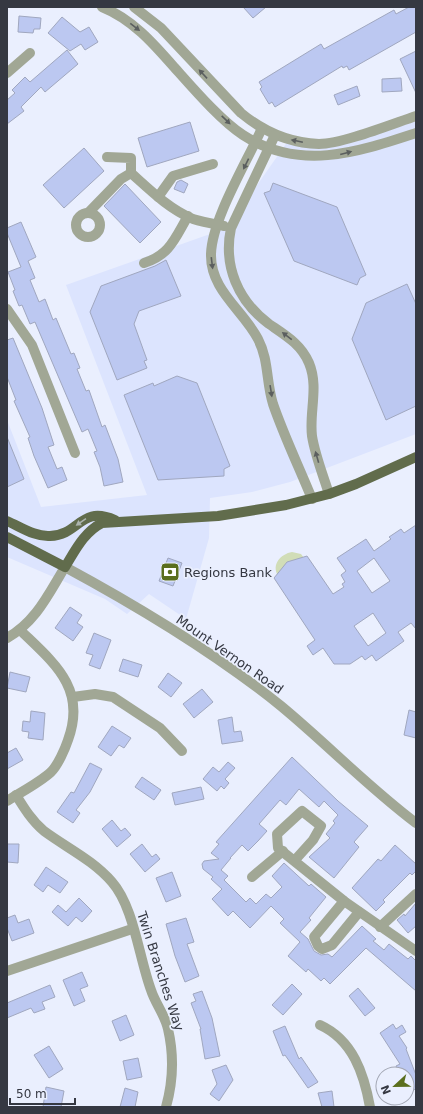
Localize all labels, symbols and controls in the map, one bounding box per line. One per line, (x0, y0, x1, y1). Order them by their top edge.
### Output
one-way arrow (130, 23, 141, 32)
one-way arrow (199, 69, 208, 78)
one-way arrow (221, 115, 231, 125)
one-way arrow (291, 137, 304, 143)
one-way arrow (340, 150, 352, 156)
one-way arrow (242, 158, 249, 169)
one-way arrow (209, 257, 215, 269)
one-way arrow (282, 332, 293, 341)
one-way arrow (268, 384, 274, 397)
one-way arrow (314, 450, 320, 463)
one-way arrow (76, 518, 86, 526)
bank icon: Regions Bank (159, 561, 181, 583)
place label: Regions Bank (184, 565, 273, 580)
street label: Mount Vernon Road (173, 612, 286, 697)
street label: Twin Branches Way (134, 909, 187, 1033)
north arrow (375, 1066, 415, 1106)
scale bar (10, 1080, 75, 1106)
text: N (378, 1083, 394, 1096)
text: 50 m (16, 1087, 47, 1101)

